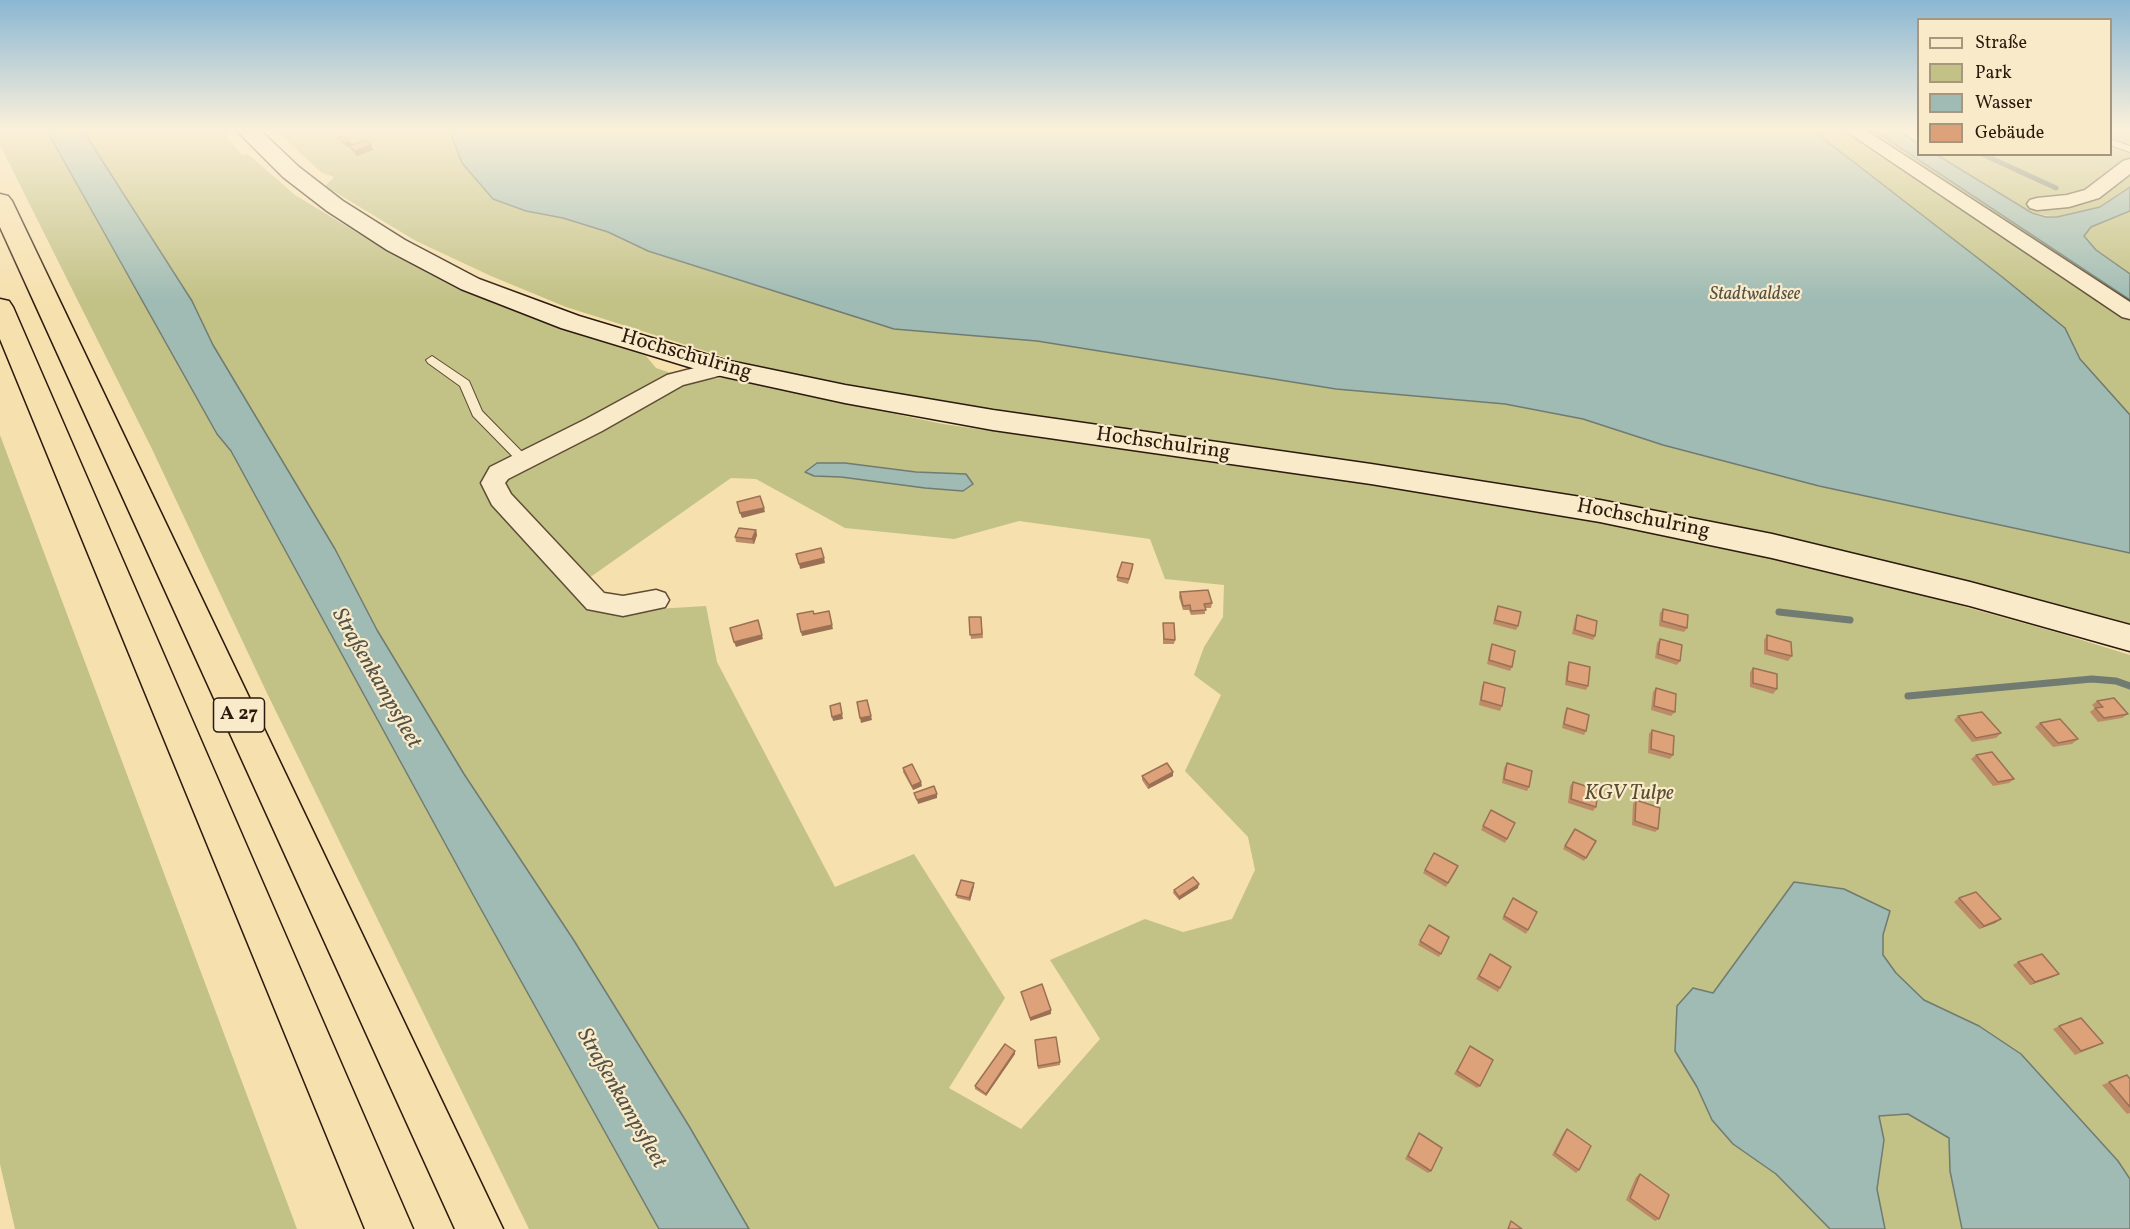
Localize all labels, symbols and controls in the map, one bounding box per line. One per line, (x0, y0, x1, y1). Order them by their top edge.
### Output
legend (1917, 18, 2112, 156)
text: Straße (1975, 31, 2027, 56)
text: Park (1975, 61, 2012, 86)
text: Wasser (1975, 91, 2032, 116)
text: Gebäude (1975, 121, 2044, 146)
water label: Stadtwaldsee (1710, 285, 1800, 307)
street label: Hochschulring (618, 325, 754, 387)
street label: Hochschulring (1094, 423, 1232, 467)
street label: Hochschulring (1574, 495, 1712, 545)
water label: Straßenkampsfleet (324, 604, 426, 754)
road number: A 27 (214, 698, 264, 732)
park label: KGV Tulpe (1584, 782, 1674, 808)
water label: Straßenkampsfleet (569, 1024, 671, 1174)

